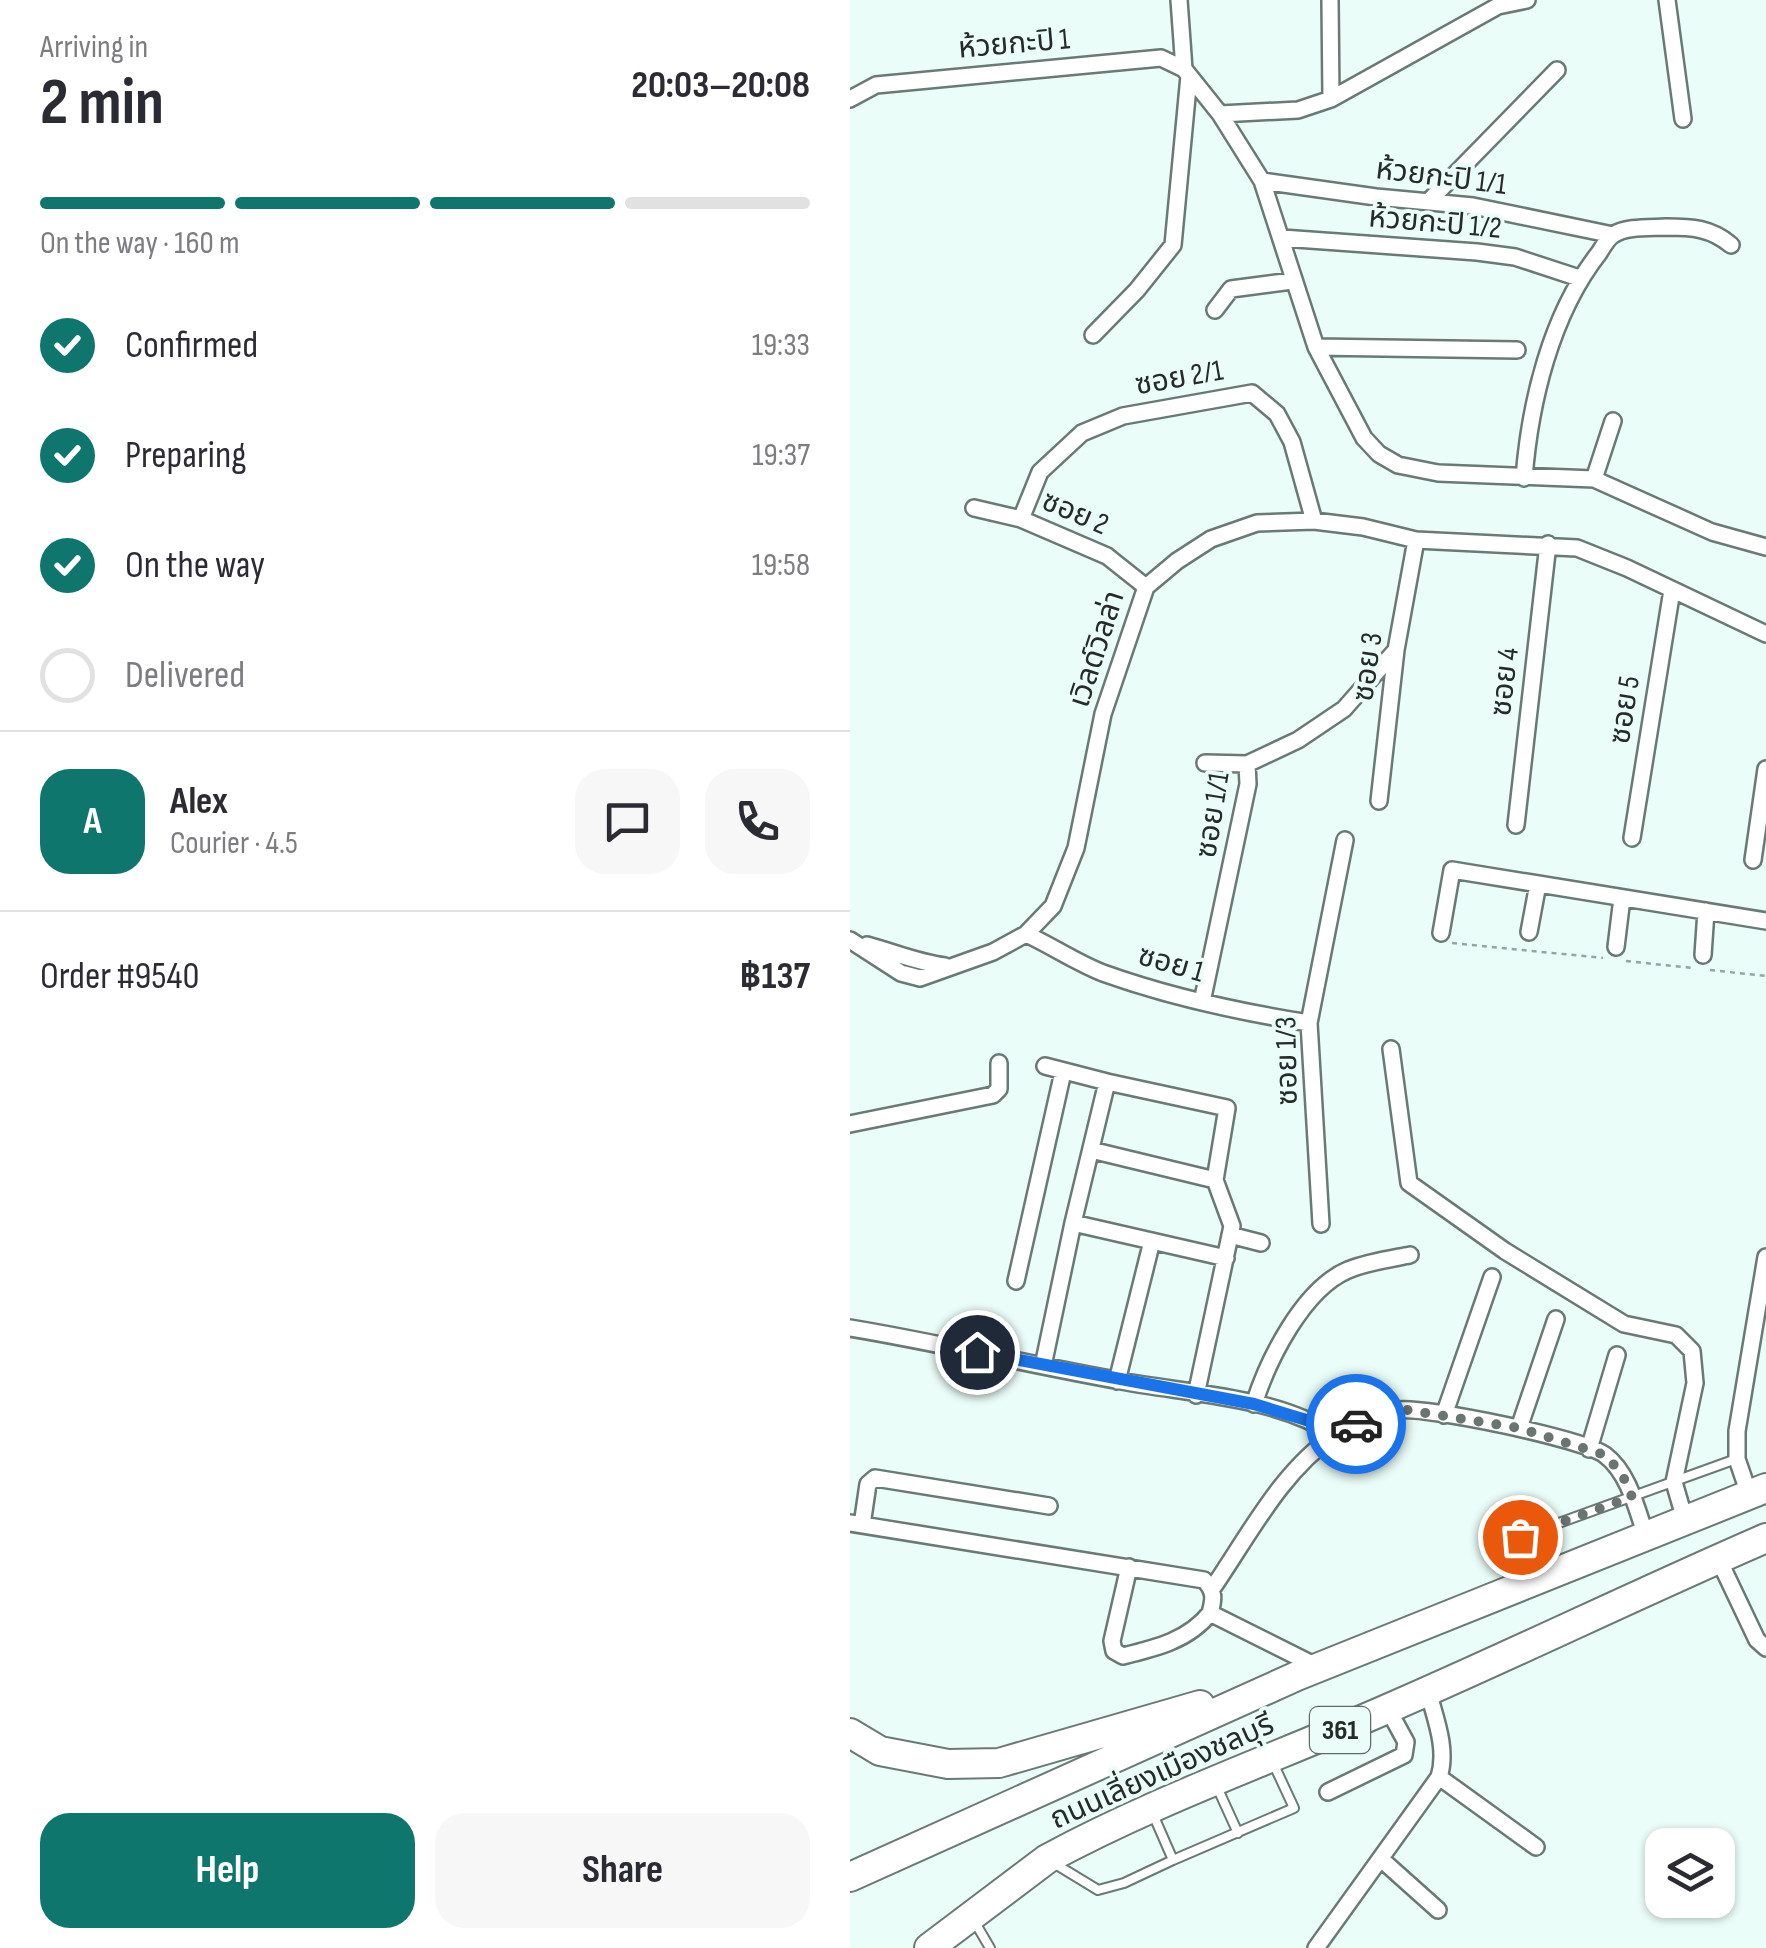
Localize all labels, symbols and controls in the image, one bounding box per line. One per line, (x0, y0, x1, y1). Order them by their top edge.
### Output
street label: ห้วยกะปิ 1 (957, 21, 1072, 67)
text: Arriving in (40, 28, 148, 67)
text: 20:03–20:08 (631, 63, 810, 108)
text: 2 min (40, 65, 164, 143)
street label: ห้วยกะปิ 1/1 (1374, 151, 1509, 203)
street label: ห้วยกะปิ 1/2 (1367, 199, 1503, 247)
text: On the way · 160 m (40, 224, 239, 263)
icon: check (40, 318, 95, 373)
text: Confirmed (125, 323, 258, 368)
text: 19:33 (752, 326, 810, 365)
street label: ซอย 2/1 (1132, 352, 1226, 403)
icon: check (40, 428, 95, 483)
text: Preparing (125, 433, 246, 478)
text: 19:37 (752, 436, 810, 475)
street label: ซอย 2 (1036, 483, 1114, 543)
icon: check (40, 538, 95, 593)
text: On the way (125, 543, 265, 588)
text: 19:58 (752, 546, 810, 585)
street label: เวิลด์วิลล่า (1061, 586, 1133, 712)
street label: ซอย 3 (1345, 630, 1391, 704)
street label: ซอย 4 (1483, 646, 1527, 718)
text: Delivered (125, 653, 245, 698)
street label: ซอย 5 (1602, 673, 1648, 747)
button: chat (575, 769, 680, 874)
button: phone (705, 769, 810, 874)
street label: ซอย 1/1 (1188, 769, 1238, 861)
text: Alex (170, 779, 228, 824)
text: A (83, 799, 102, 844)
text: Courier · 4.5 (170, 824, 298, 863)
street label: ซอย 1 (1134, 937, 1209, 991)
text: Order #9540 (40, 954, 199, 999)
text: ฿137 (739, 954, 810, 999)
street label: ซอย 1/3 (1268, 1016, 1306, 1106)
pin (935, 1310, 1020, 1395)
icon: home (950, 1325, 1005, 1380)
courier (1306, 1374, 1406, 1474)
icon: car (1329, 1397, 1384, 1452)
pin (1478, 1495, 1563, 1580)
icon: bag (1493, 1510, 1548, 1565)
street label: ถนนเลี่ยงเมืองชลบุรี (1043, 1703, 1280, 1838)
road number: 361 (1310, 1707, 1370, 1753)
button: Help (40, 1813, 415, 1928)
button: Share (435, 1813, 810, 1928)
map controls (1645, 1828, 1735, 1918)
button: layers (1645, 1828, 1735, 1918)

